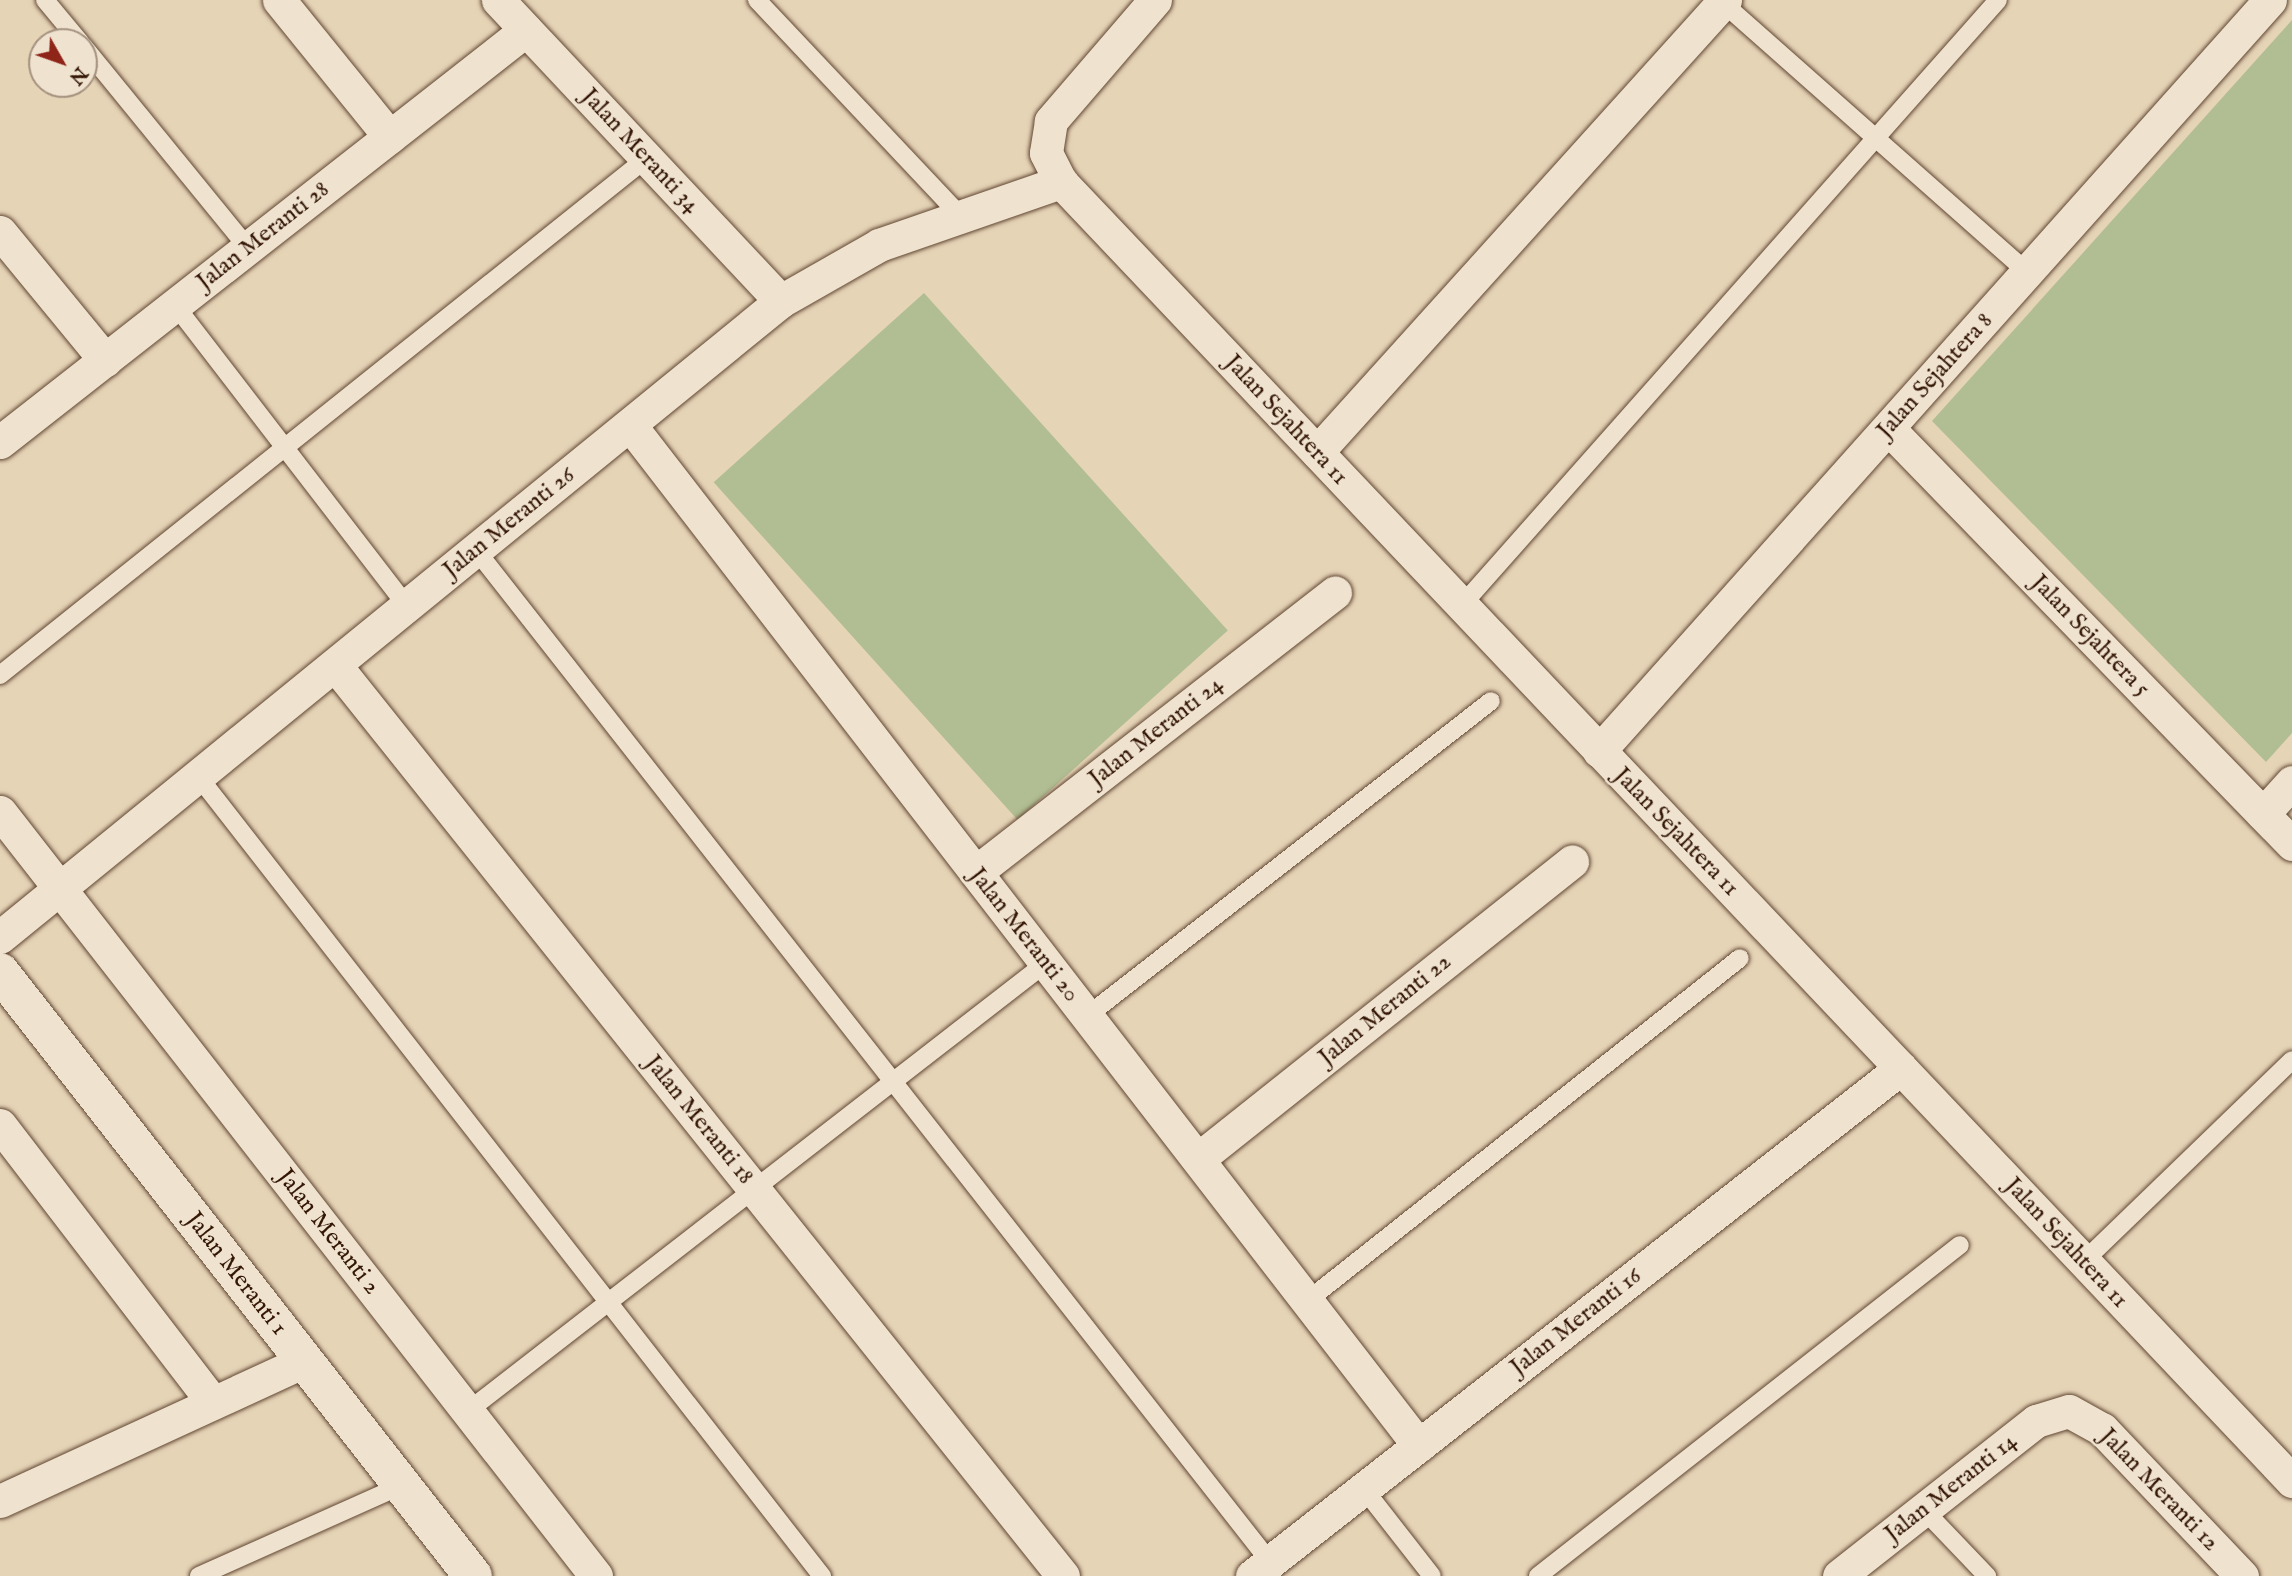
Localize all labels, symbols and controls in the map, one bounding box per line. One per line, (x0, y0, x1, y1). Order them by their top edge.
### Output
north arrow (28, 28, 98, 98)
text: N (63, 61, 92, 89)
street label: Jalan Meranti 34 (575, 83, 705, 219)
street label: Jalan Meranti 28 (191, 175, 335, 297)
street label: Jalan Sejahtera 8 (1871, 307, 1999, 445)
street label: Jalan Sejahtera 11 (1218, 349, 1354, 491)
street label: Jalan Meranti 26 (437, 461, 581, 585)
street label: Jalan Sejahtera 5 (2024, 569, 2156, 703)
street label: Jalan Meranti 24 (1083, 671, 1229, 793)
street label: Jalan Sejahtera 11 (1607, 762, 1745, 902)
street label: Jalan Meranti 20 (963, 862, 1085, 1008)
street label: Jalan Meranti 22 (1313, 948, 1457, 1072)
street label: Jalan Meranti 18 (638, 1050, 760, 1190)
street label: Jalan Meranti 2 (270, 1164, 386, 1300)
street label: Jalan Sejahtera 11 (1998, 1172, 2134, 1314)
street label: Jalan Meranti 1 (179, 1207, 293, 1341)
street label: Jalan Meranti 16 (1505, 1262, 1647, 1382)
street label: Jalan Meranti 12 (2093, 1422, 2225, 1558)
street label: Jalan Meranti 14 (1879, 1427, 2023, 1549)

